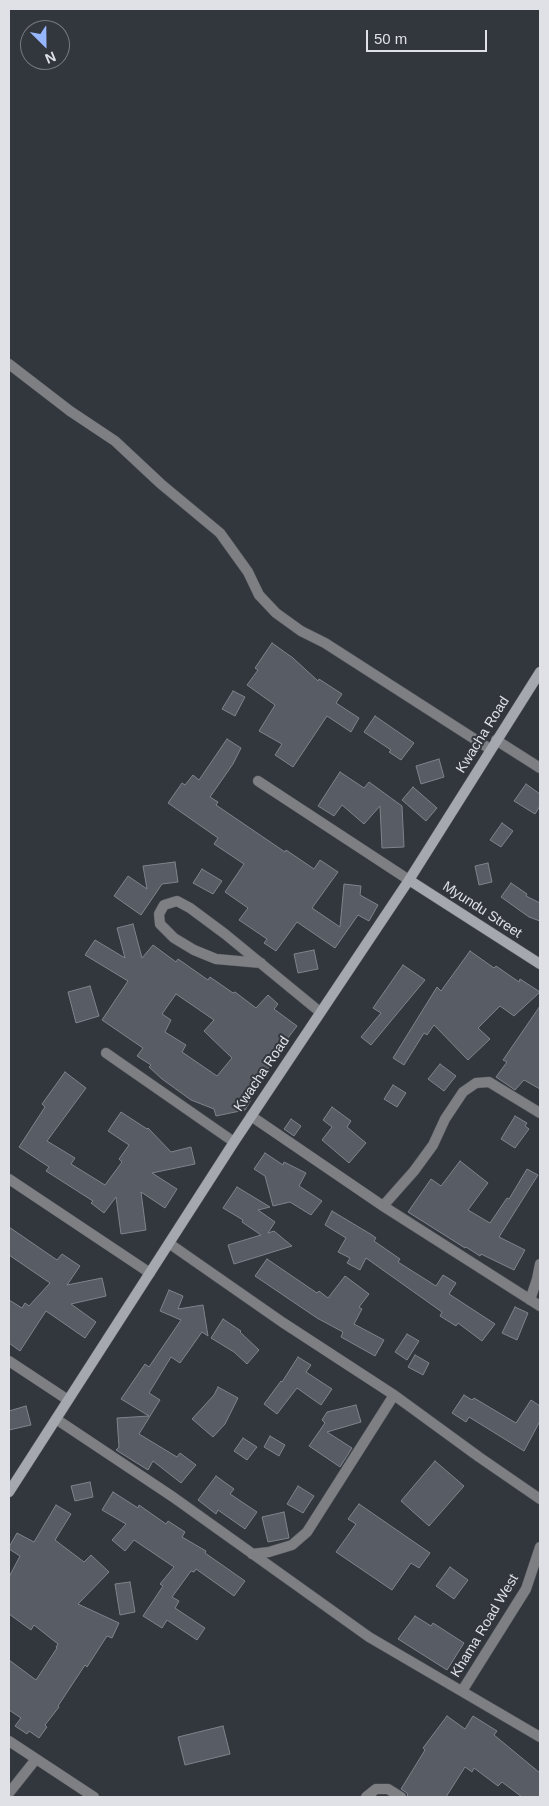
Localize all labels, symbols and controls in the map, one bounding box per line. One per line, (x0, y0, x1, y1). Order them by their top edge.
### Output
north arrow (20, 20, 70, 70)
scale bar (369, 20, 490, 52)
text: 50 m (374, 30, 407, 47)
text: N (43, 49, 58, 67)
street label: Kwacha Road (453, 694, 513, 776)
street label: Myundu Street (439, 878, 525, 942)
street label: Kwacha Road (231, 1033, 293, 1115)
street label: Khama Road West (448, 1571, 522, 1681)

